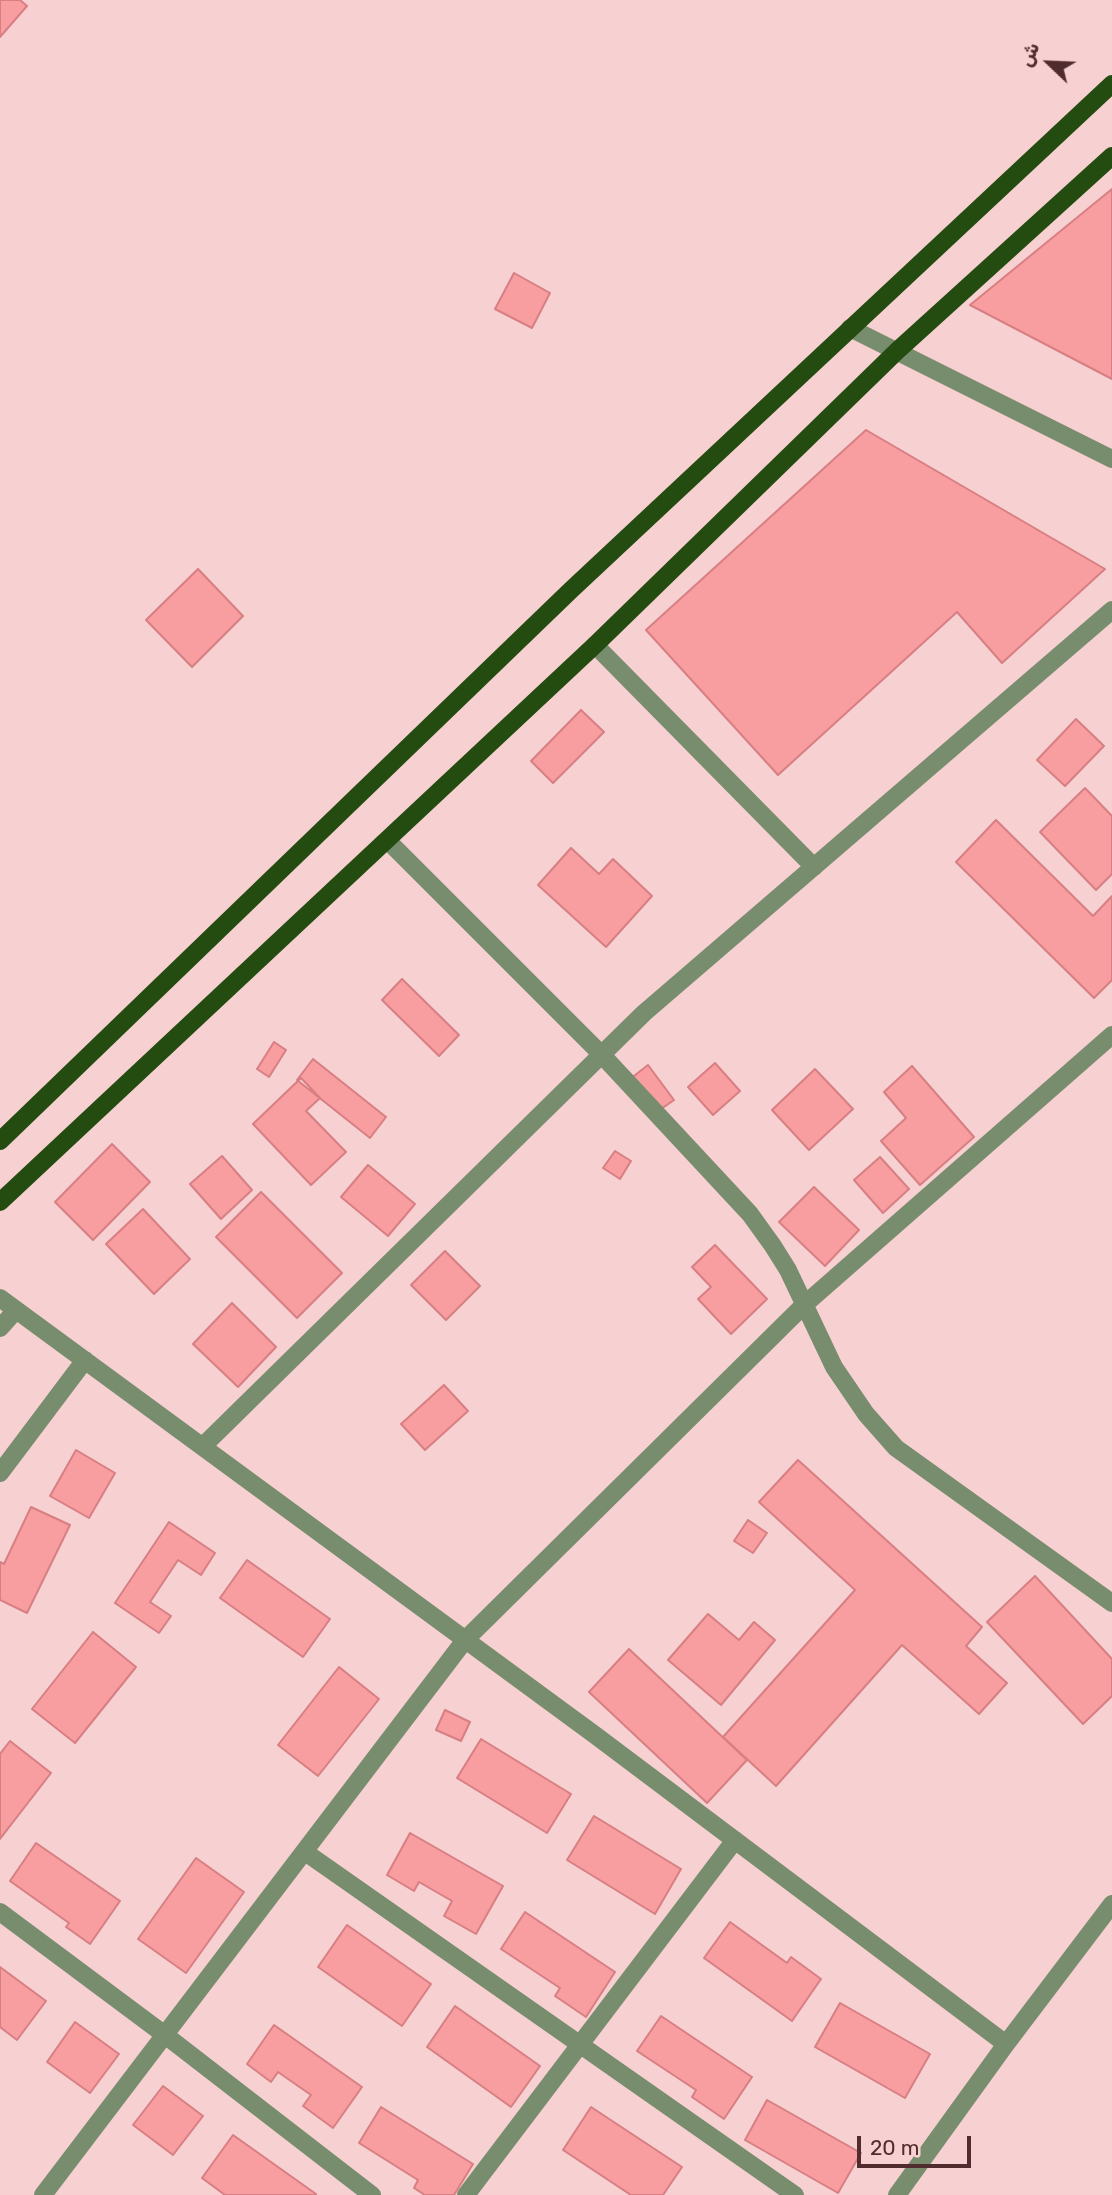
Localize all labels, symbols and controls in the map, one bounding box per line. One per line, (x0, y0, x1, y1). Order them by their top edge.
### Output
north arrow (1014, 28, 1084, 98)
text: ش (1014, 39, 1044, 70)
scale bar (860, 2122, 974, 2166)
text: 20 m (870, 2135, 919, 2160)

